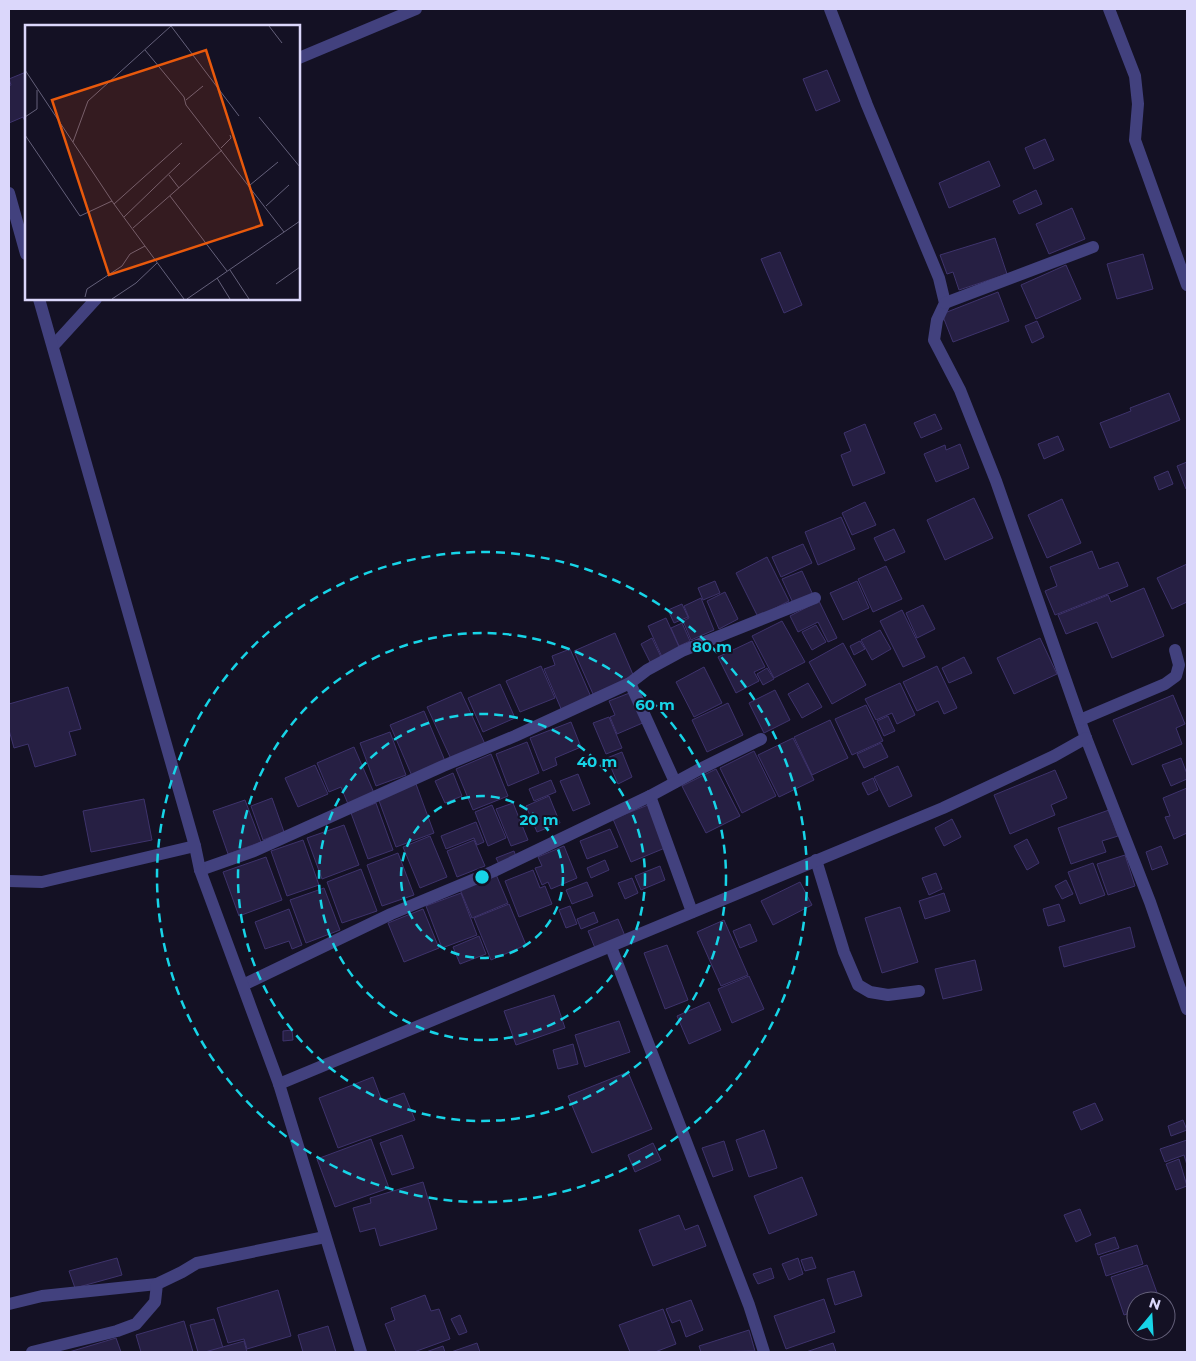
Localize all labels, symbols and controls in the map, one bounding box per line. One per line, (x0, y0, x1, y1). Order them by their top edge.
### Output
inset map (25, 25, 300, 300)
text: 80 m (692, 637, 732, 656)
text: 60 m (635, 695, 675, 714)
text: 40 m (577, 752, 617, 771)
text: 20 m (519, 810, 559, 829)
centre of rings (473, 868, 491, 886)
north arrow (1126, 1291, 1176, 1341)
text: N (1147, 1293, 1163, 1314)

